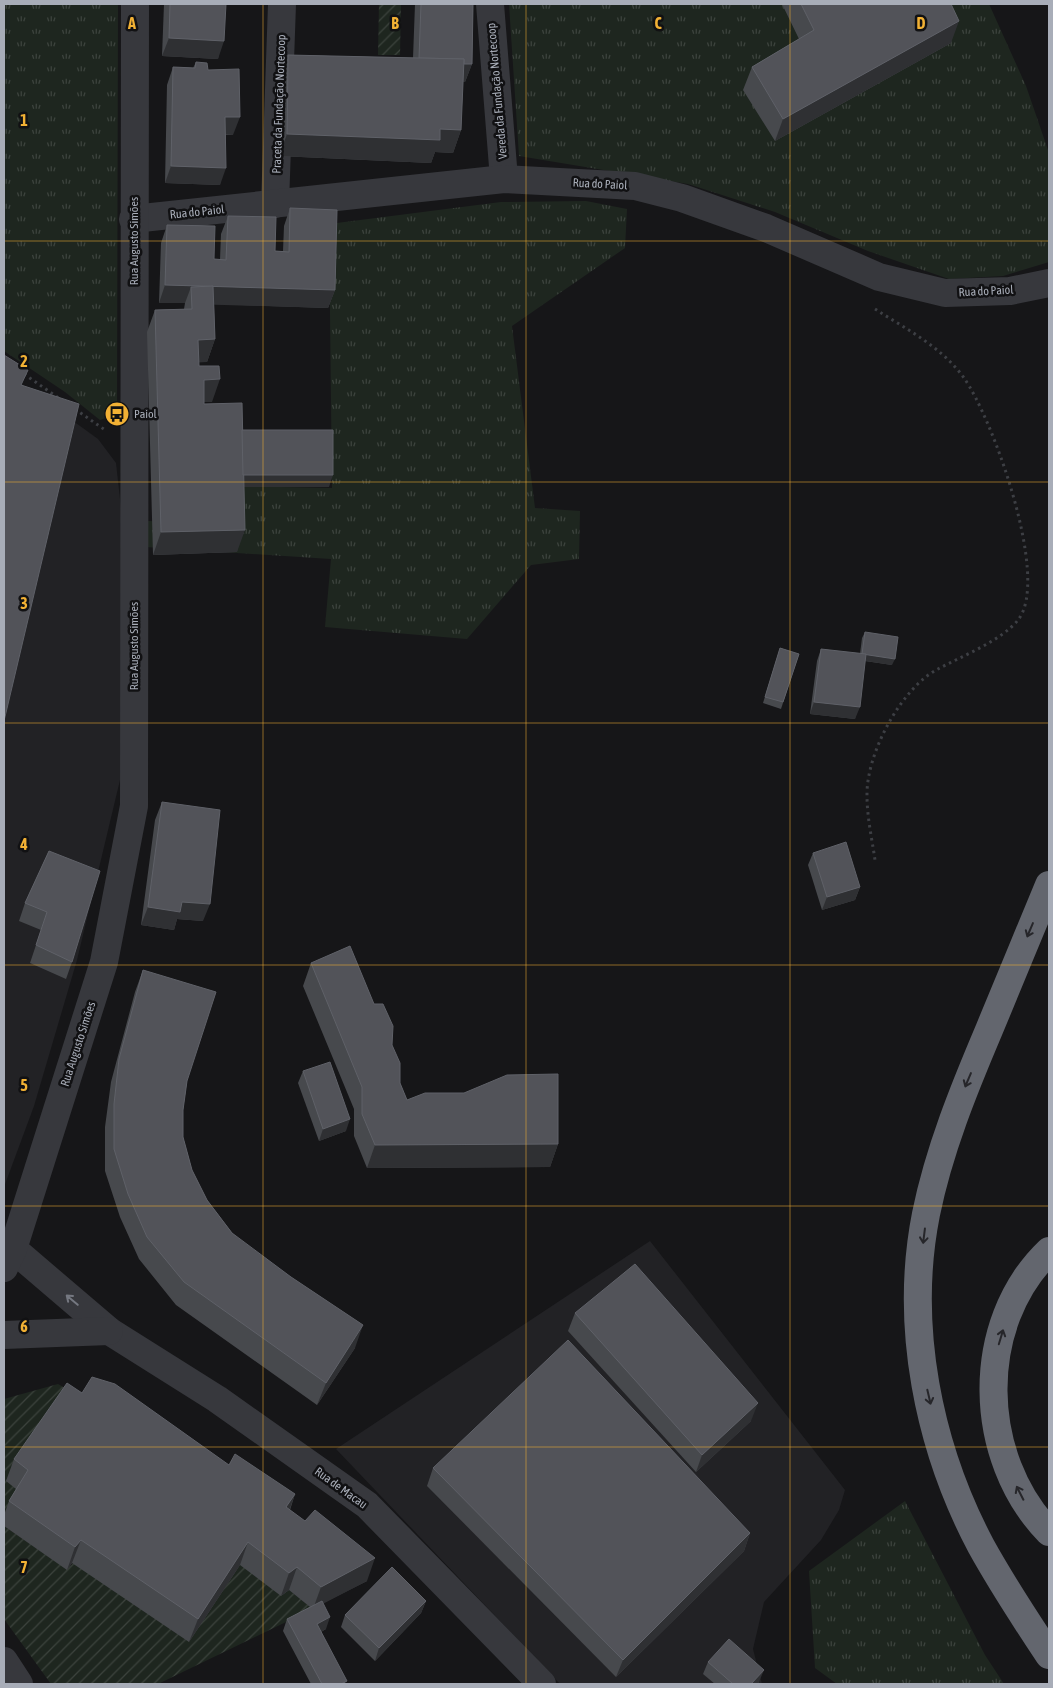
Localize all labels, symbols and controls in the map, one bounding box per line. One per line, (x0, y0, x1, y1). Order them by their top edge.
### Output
text: A (127, 14, 136, 32)
text: B (391, 14, 399, 32)
text: C (654, 14, 662, 32)
text: D (917, 14, 926, 32)
street label: Vereda da Fundação Nortecoop (484, 22, 510, 160)
street label: Praceta da Fundação Nortecoop (270, 34, 288, 174)
text: 1 (20, 111, 28, 129)
street label: Rua do Paiol (572, 176, 629, 192)
street label: Rua Augusto Simões (127, 197, 141, 285)
street label: Rua do Paiol (169, 202, 226, 222)
street label: Rua do Paiol (958, 283, 1015, 299)
text: 2 (20, 352, 28, 370)
bus stop icon: Paiol (104, 401, 130, 427)
place label: Paiol (134, 407, 158, 421)
text: 3 (20, 594, 28, 612)
street label: Rua Augusto Simões (127, 602, 141, 690)
text: 4 (19, 835, 28, 853)
one-way arrow (1025, 922, 1035, 937)
street label: Rua Augusto Simões (58, 1000, 98, 1088)
one-way arrow (962, 1072, 972, 1087)
text: 5 (20, 1076, 28, 1094)
one-way arrow (919, 1227, 929, 1243)
one-way arrow (65, 1294, 78, 1305)
text: 6 (20, 1317, 28, 1335)
one-way arrow (997, 1329, 1007, 1345)
one-way arrow (925, 1389, 934, 1405)
street label: Rua de Macau (312, 1464, 370, 1512)
one-way arrow (1015, 1486, 1025, 1501)
text: 7 (20, 1558, 28, 1576)

